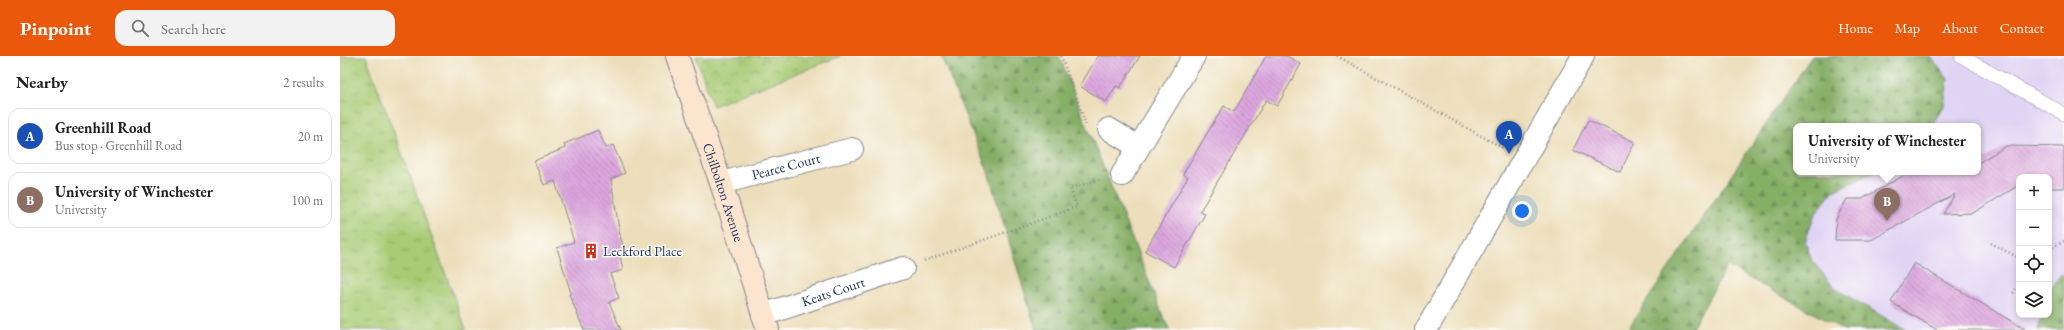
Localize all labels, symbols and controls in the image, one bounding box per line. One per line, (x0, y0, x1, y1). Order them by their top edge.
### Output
search box (115, 10, 395, 46)
text: Pinpoint (20, 16, 91, 41)
icon: search (129, 17, 151, 39)
text: Search here (161, 19, 226, 38)
text: Home (1838, 19, 1873, 37)
text: Map (1895, 19, 1920, 37)
text: About (1942, 19, 1978, 37)
text: Contact (2000, 19, 2044, 37)
text: Nearby (16, 71, 68, 93)
text: 2 results (283, 74, 324, 91)
text: Greenhill Road (55, 118, 151, 137)
pin: A (1496, 121, 1522, 154)
popup (1793, 123, 1981, 175)
text: A (25, 128, 35, 145)
text: 20 m (298, 128, 323, 145)
text: University of Winchester (1808, 131, 1966, 150)
text: Bus stop · Greenhill Road (55, 137, 182, 154)
street label: Chilbolton Avenue (699, 140, 748, 244)
street label: Pearce Court (750, 149, 822, 184)
text: University (1808, 150, 1860, 167)
map controls (2016, 174, 2052, 318)
button: + (2016, 174, 2052, 210)
text: University of Winchester (55, 182, 213, 201)
pin: B (1874, 188, 1900, 221)
text: B (26, 192, 34, 209)
text: 100 m (292, 192, 323, 209)
text: University (55, 201, 107, 218)
your location (1512, 201, 1532, 221)
button: − (2016, 210, 2052, 246)
building icon: Leckford Place (582, 242, 600, 260)
place label: Leckford Place (603, 242, 682, 260)
button: locate (2016, 246, 2052, 282)
street label: Keats Court (799, 272, 868, 310)
button: layers (2016, 282, 2052, 318)

